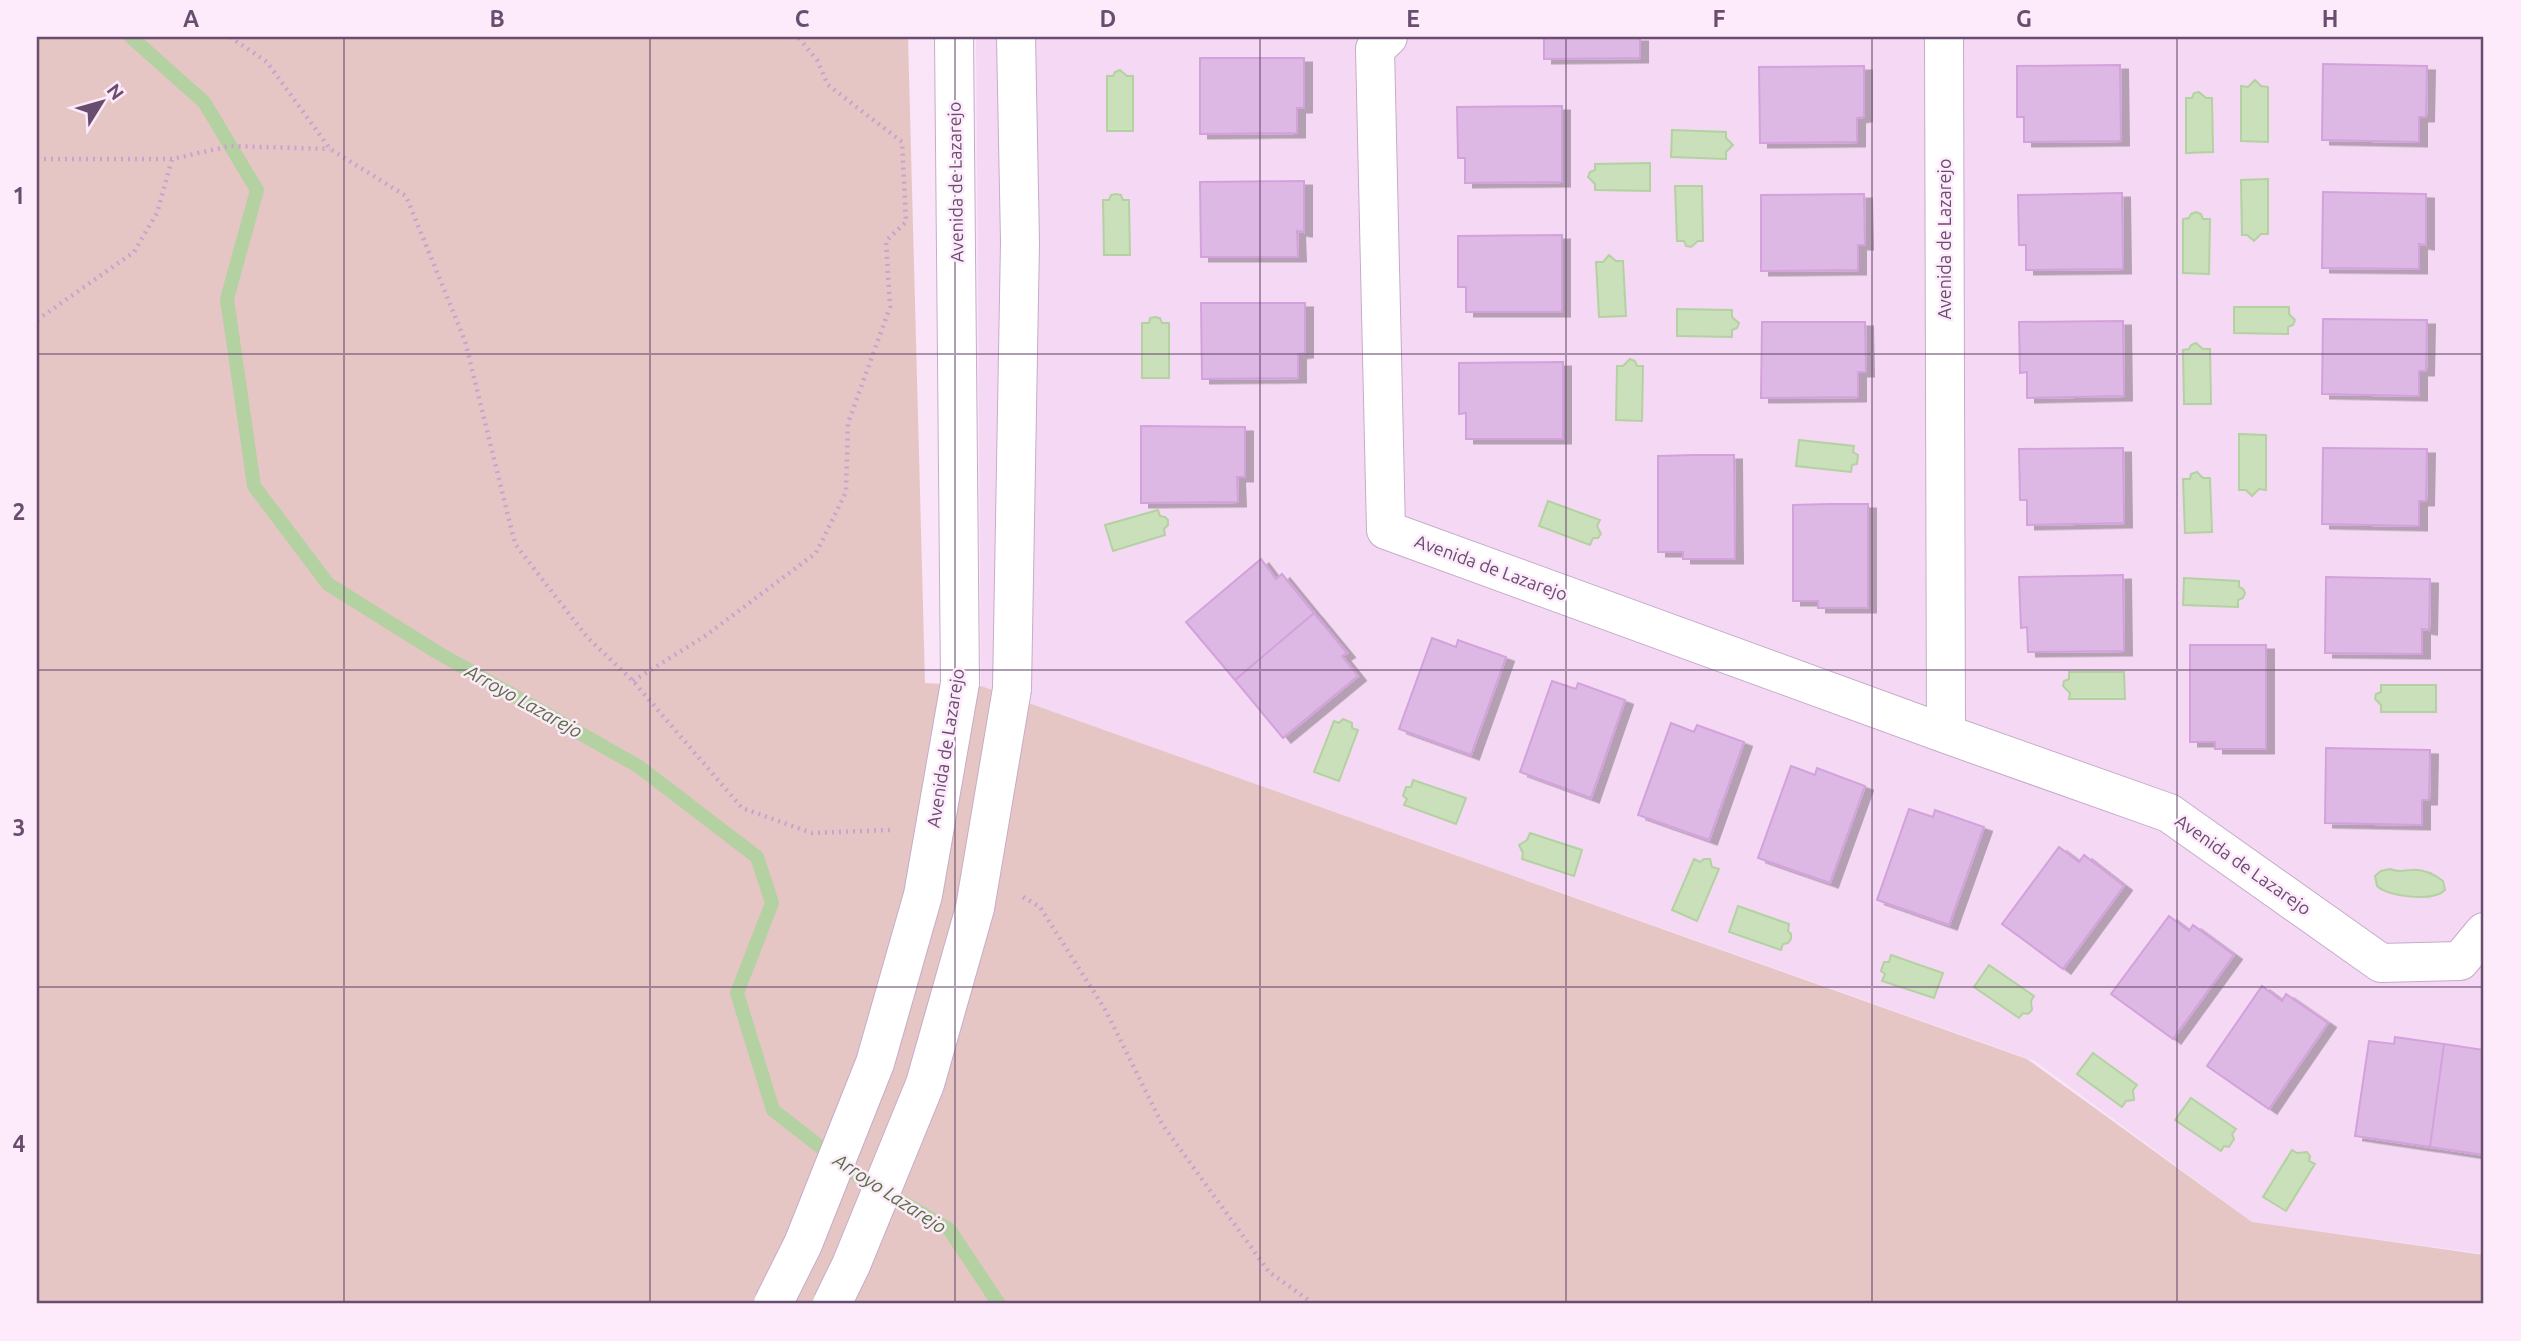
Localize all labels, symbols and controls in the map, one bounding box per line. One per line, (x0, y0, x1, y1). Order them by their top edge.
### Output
text: A (183, 6, 199, 31)
text: B (489, 6, 505, 31)
text: C (795, 6, 810, 31)
text: D (1100, 6, 1116, 31)
text: E (1406, 6, 1420, 31)
text: F (1713, 6, 1726, 31)
text: G (2016, 6, 2032, 31)
text: H (2322, 6, 2338, 31)
north arrow (66, 66, 136, 136)
text: N (103, 79, 129, 104)
street label: Avenida de Lazarejo (944, 101, 966, 263)
street label: Avenida de Lazarejo (1934, 159, 1954, 319)
text: 1 (13, 183, 25, 208)
text: 2 (13, 499, 25, 524)
street label: Avenida de Lazarejo (1412, 530, 1570, 604)
water label: Arroyo Lazarejo (461, 659, 586, 742)
street label: Avenida de Lazarejo (923, 667, 967, 829)
street label: Avenida de Lazarejo (2172, 810, 2315, 919)
text: 3 (13, 815, 25, 840)
text: 4 (13, 1131, 26, 1156)
water label: Arroyo Lazarejo (829, 1148, 951, 1238)

